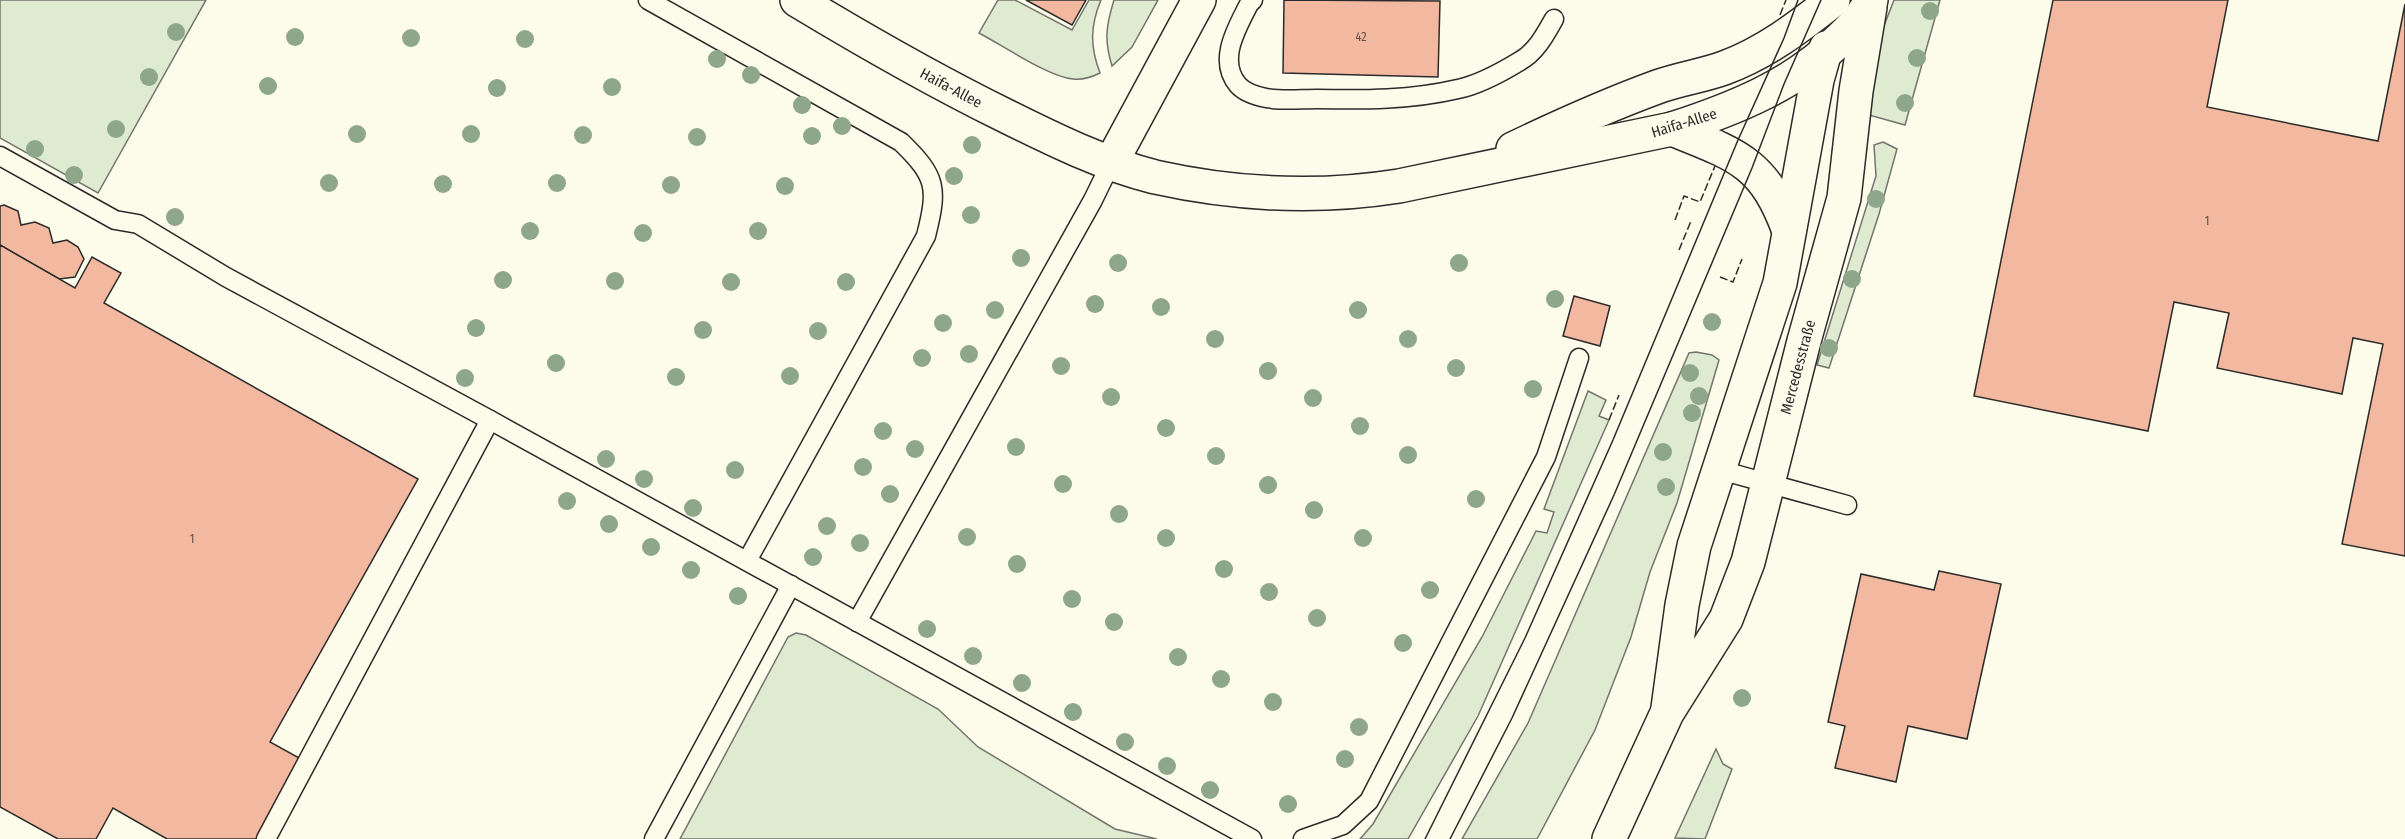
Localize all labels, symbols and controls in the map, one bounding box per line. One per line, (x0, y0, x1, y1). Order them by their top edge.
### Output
house number: 42 (1356, 30, 1366, 44)
street label: Haifa-Allee (917, 64, 985, 112)
street label: Haifa-Allee (1649, 105, 1719, 141)
house number: 1 (2205, 214, 2209, 228)
street label: Mercedesstraße (1777, 318, 1819, 416)
house number: 1 (190, 532, 194, 546)

